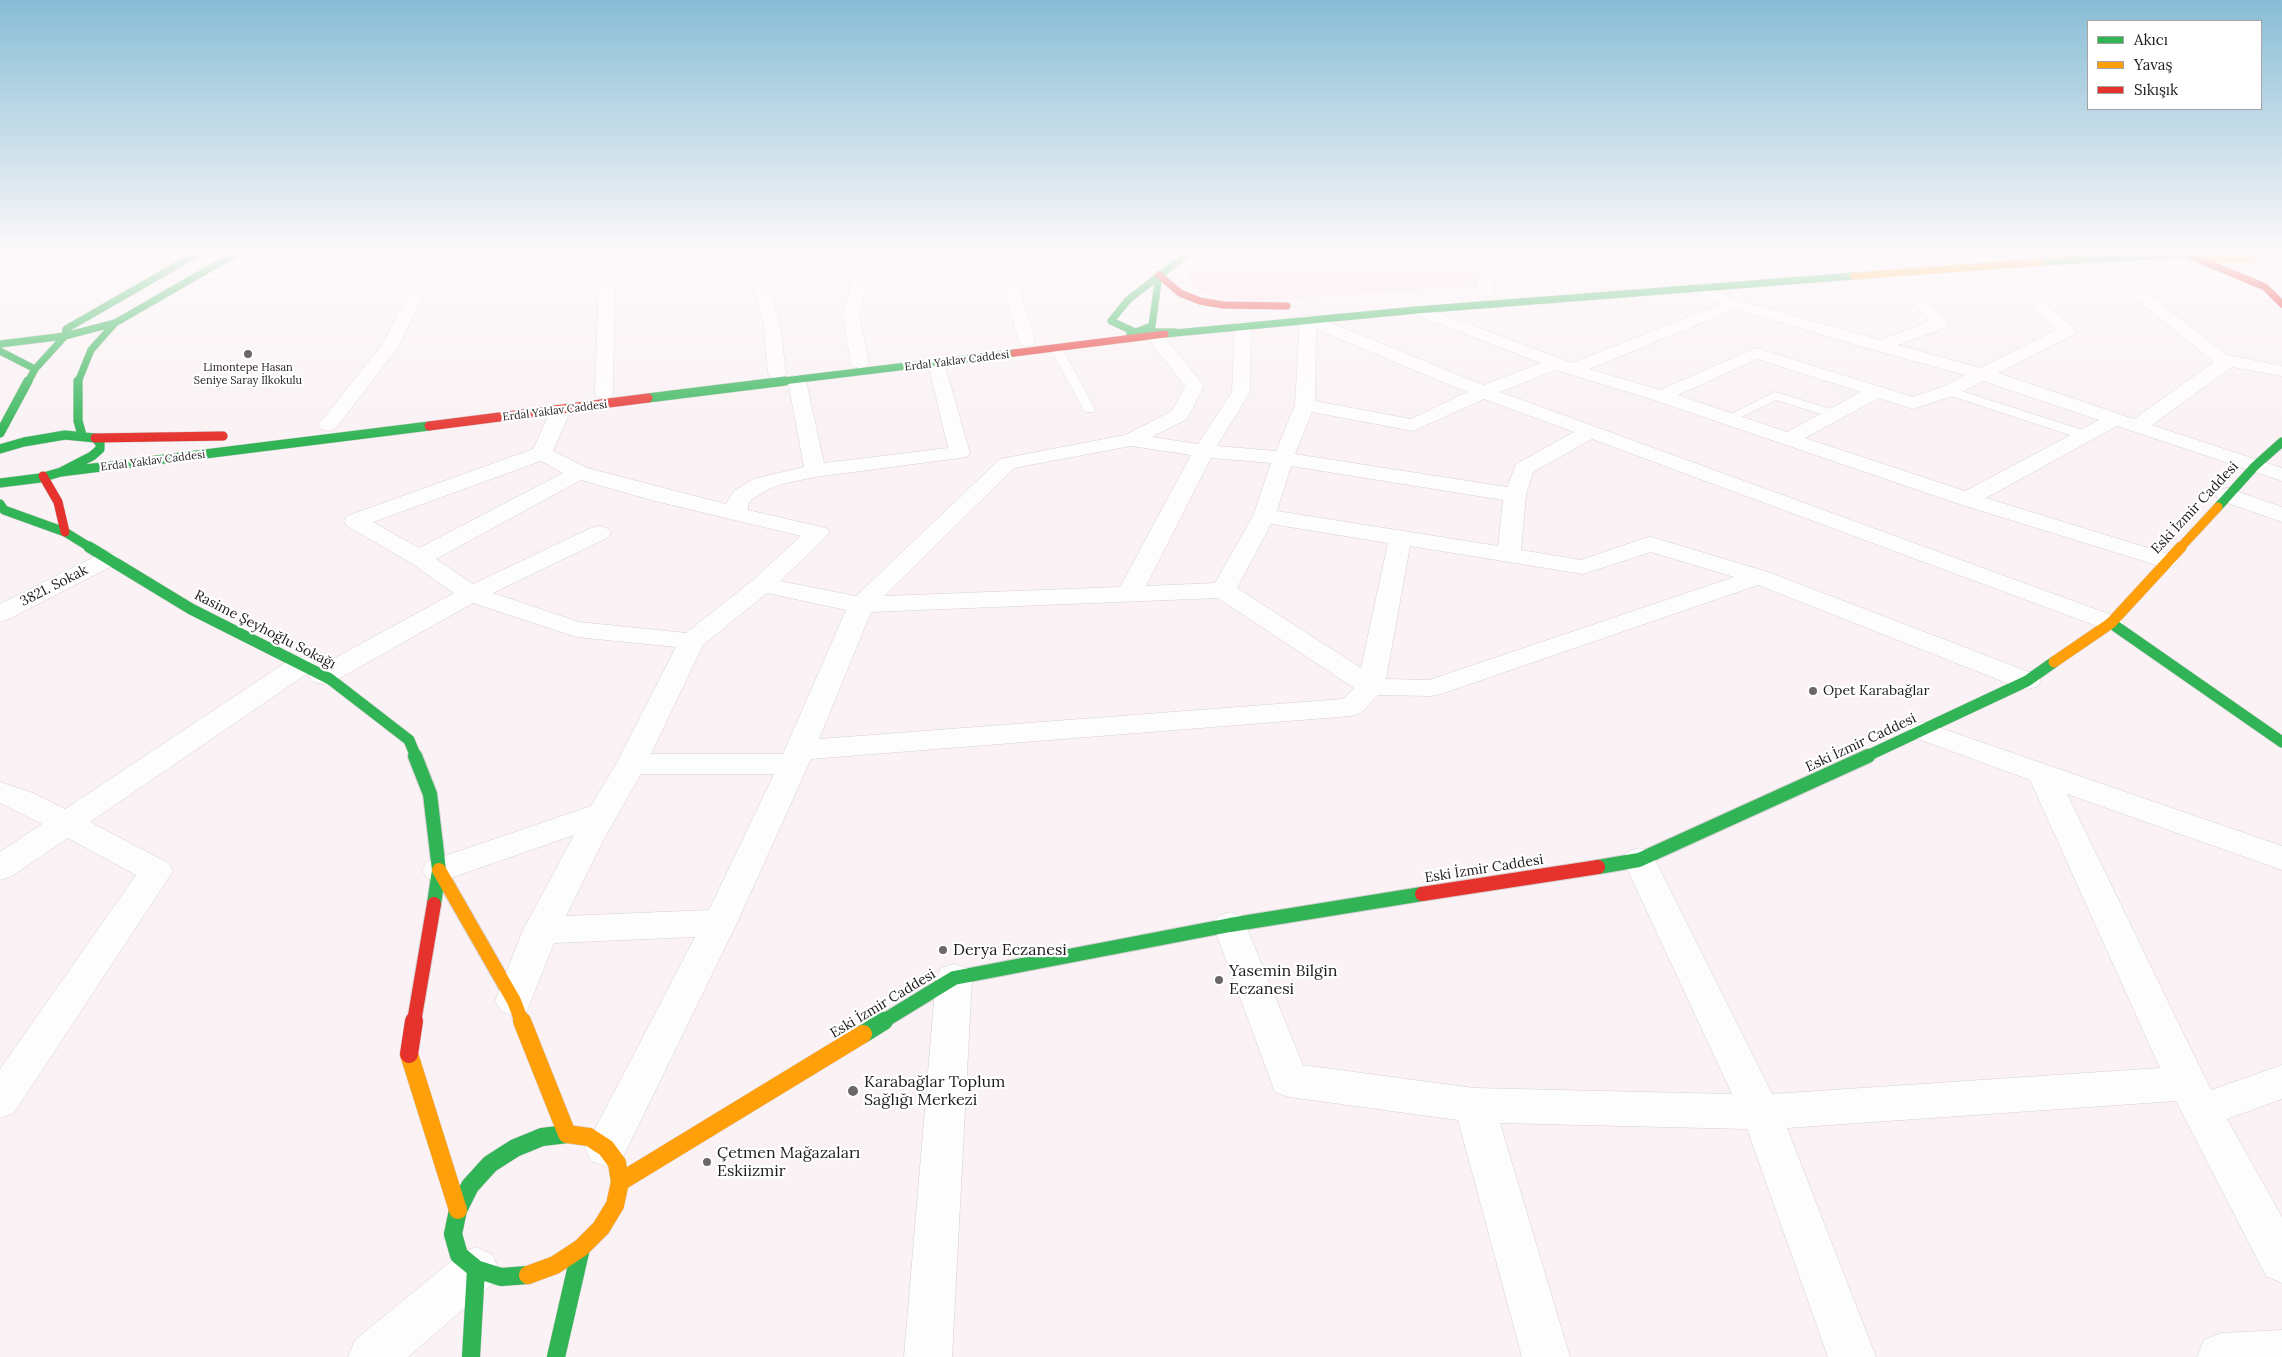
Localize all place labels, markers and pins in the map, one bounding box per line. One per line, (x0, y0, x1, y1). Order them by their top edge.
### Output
marker: Limontepe Hasan Seniye Saray İlkokulu (242, 348, 254, 360)
place label: Limontepe Hasan Seniye Saray İlkokulu (194, 361, 302, 387)
place label: Opet Karabağlar (1823, 683, 1930, 699)
marker: Opet Karabağlar (1807, 685, 1819, 697)
place label: Derya Eczanesi (953, 940, 1067, 960)
marker: Derya Eczanesi (937, 944, 949, 956)
place label: Yasemin Bilgin Eczanesi (1229, 961, 1338, 999)
marker: Yasemin Bilgin Eczanesi (1213, 974, 1225, 986)
place label: Karabağlar Toplum Sağlığı Merkezi (864, 1072, 1005, 1110)
marker: Karabağlar Toplum Sağlığı Merkezi (846, 1084, 860, 1098)
place label: Çetmen Mağazaları Eskiizmir (717, 1143, 860, 1181)
marker: Çetmen Mağazaları Eskiizmir (701, 1156, 713, 1168)

